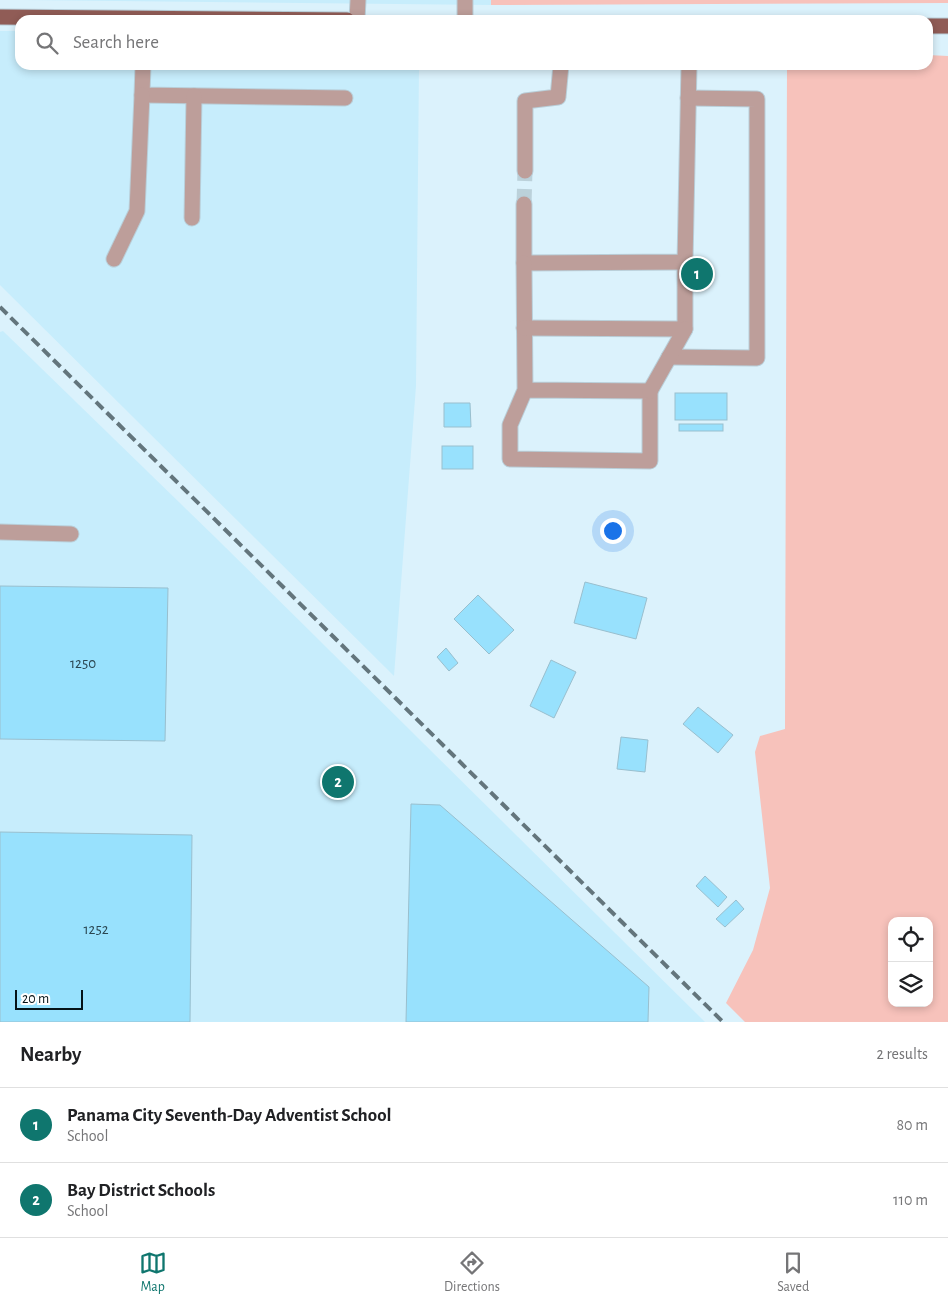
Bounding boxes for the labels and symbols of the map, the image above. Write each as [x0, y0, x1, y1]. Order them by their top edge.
pin: 1 [681, 255, 713, 293]
your location [600, 518, 626, 544]
house number: 1250 [70, 656, 96, 671]
pin: 2 [322, 763, 354, 801]
house number: 1252 [83, 922, 109, 937]
scale bar [15, 987, 82, 1010]

